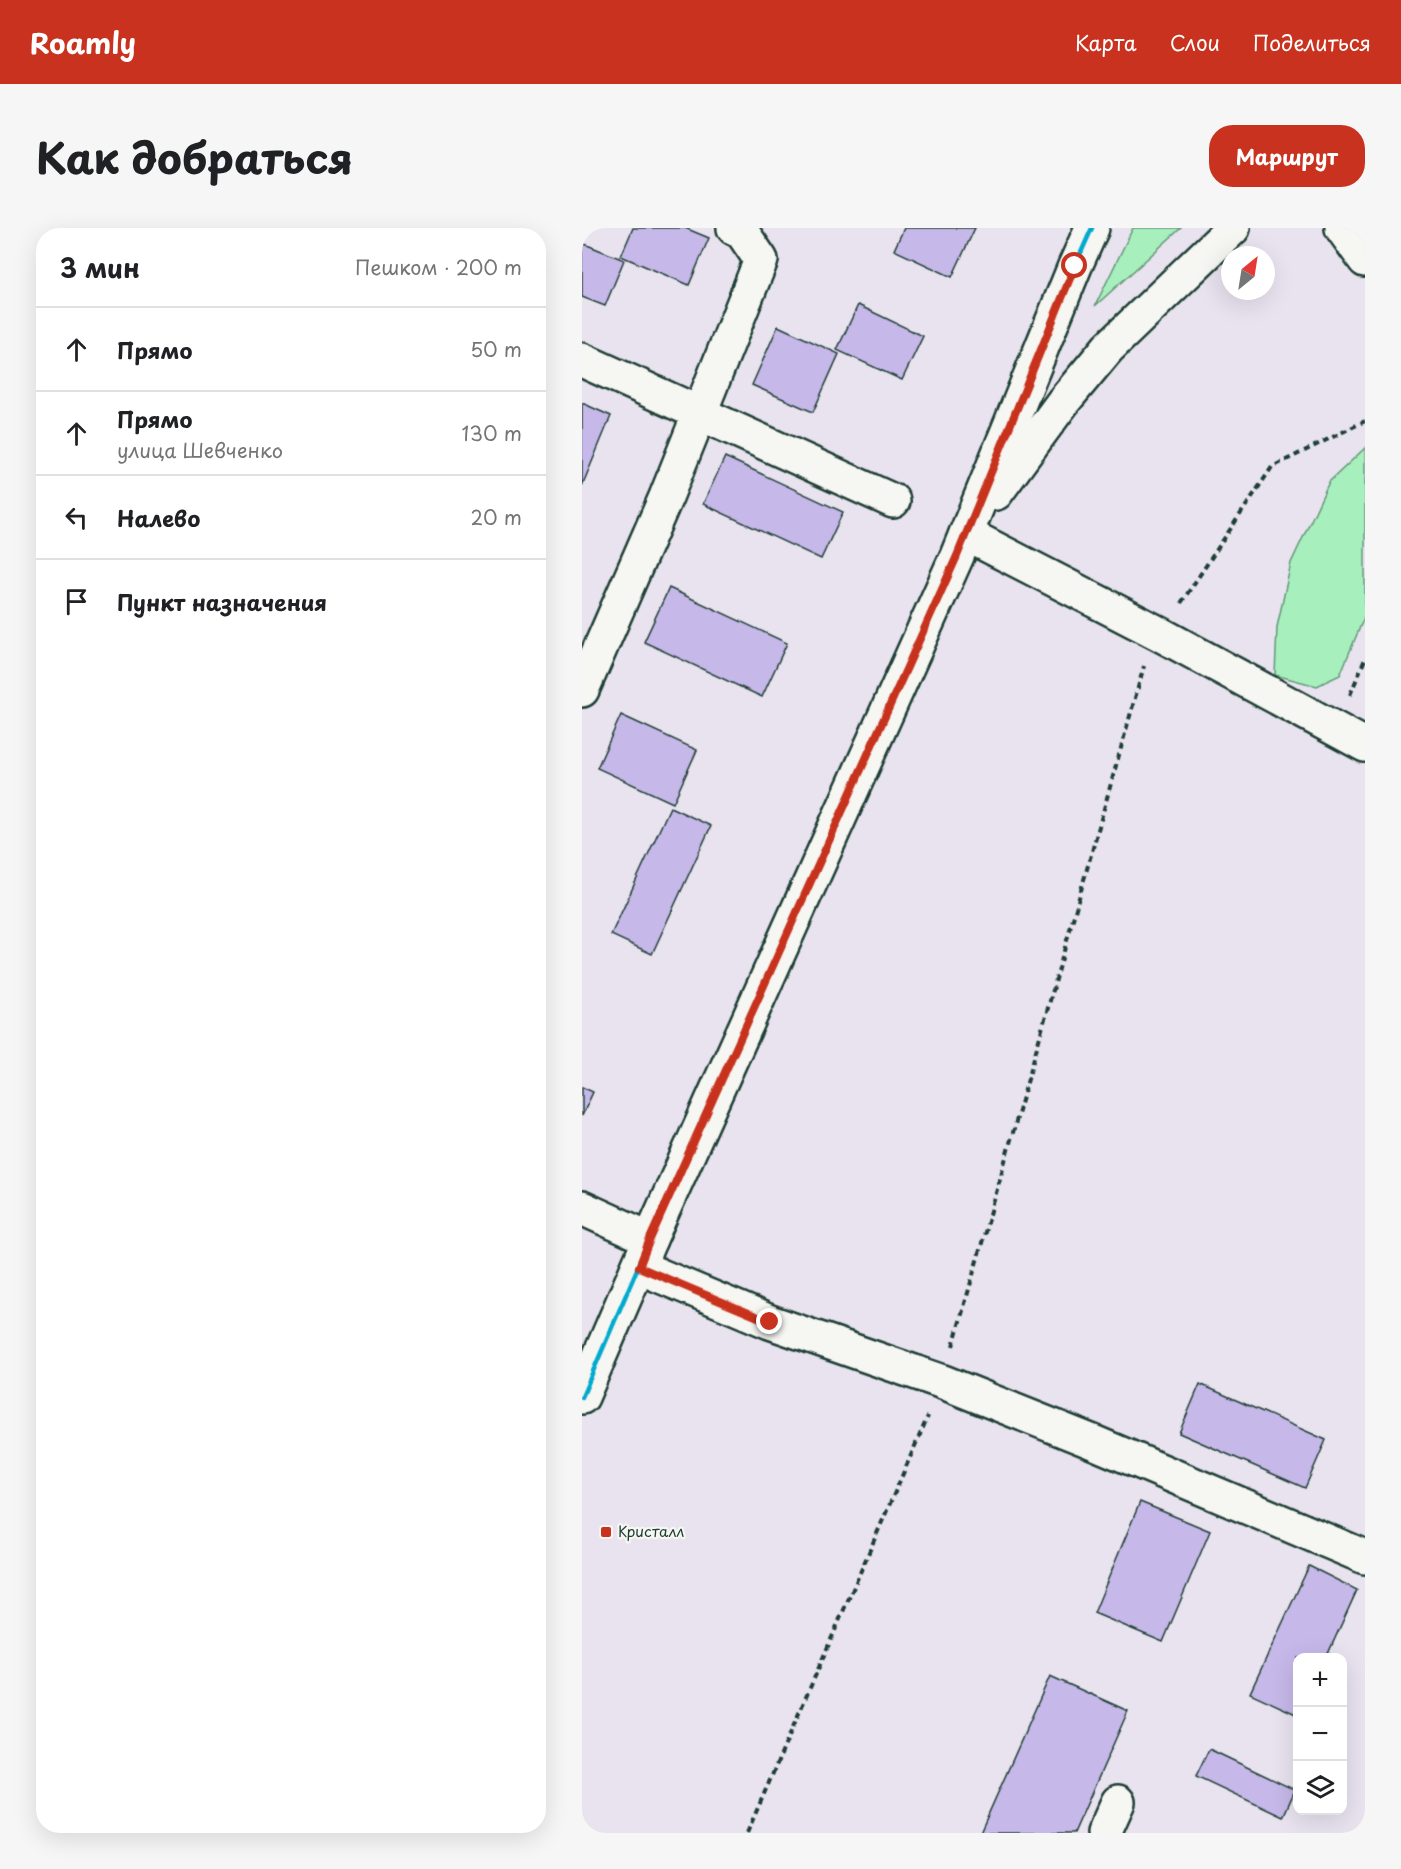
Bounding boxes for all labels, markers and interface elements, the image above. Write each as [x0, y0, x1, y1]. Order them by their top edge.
text: Roamly [30, 21, 136, 64]
text: Карта [1075, 26, 1137, 58]
text: Слои [1170, 26, 1220, 58]
text: Поделиться [1253, 26, 1371, 58]
text: Как добраться [36, 125, 353, 188]
button: Маршрут [1209, 125, 1365, 187]
north arrow [1221, 246, 1275, 300]
text: 3 мин [60, 248, 140, 287]
text: Пешком · 200 m [355, 252, 522, 282]
route start [1061, 252, 1087, 278]
icon: ahead [60, 333, 93, 366]
text: Прямо [117, 333, 192, 366]
text: 50 m [470, 334, 522, 364]
text: Прямо [117, 402, 192, 435]
icon: ahead [60, 417, 93, 450]
text: 130 m [462, 418, 522, 448]
text: улица Шевченко [117, 435, 283, 465]
icon: left [60, 501, 93, 534]
text: Налево [117, 501, 200, 534]
text: 20 m [470, 502, 522, 532]
icon: arrive [60, 585, 93, 618]
text: Пункт назначения [117, 585, 327, 618]
route end [756, 1308, 782, 1334]
place label: Кристалл [618, 1519, 685, 1542]
marker: Кристалл [599, 1525, 613, 1539]
map controls [1293, 1653, 1347, 1815]
button: + [1293, 1653, 1347, 1707]
button: − [1293, 1707, 1347, 1761]
button: layers [1293, 1761, 1347, 1815]

